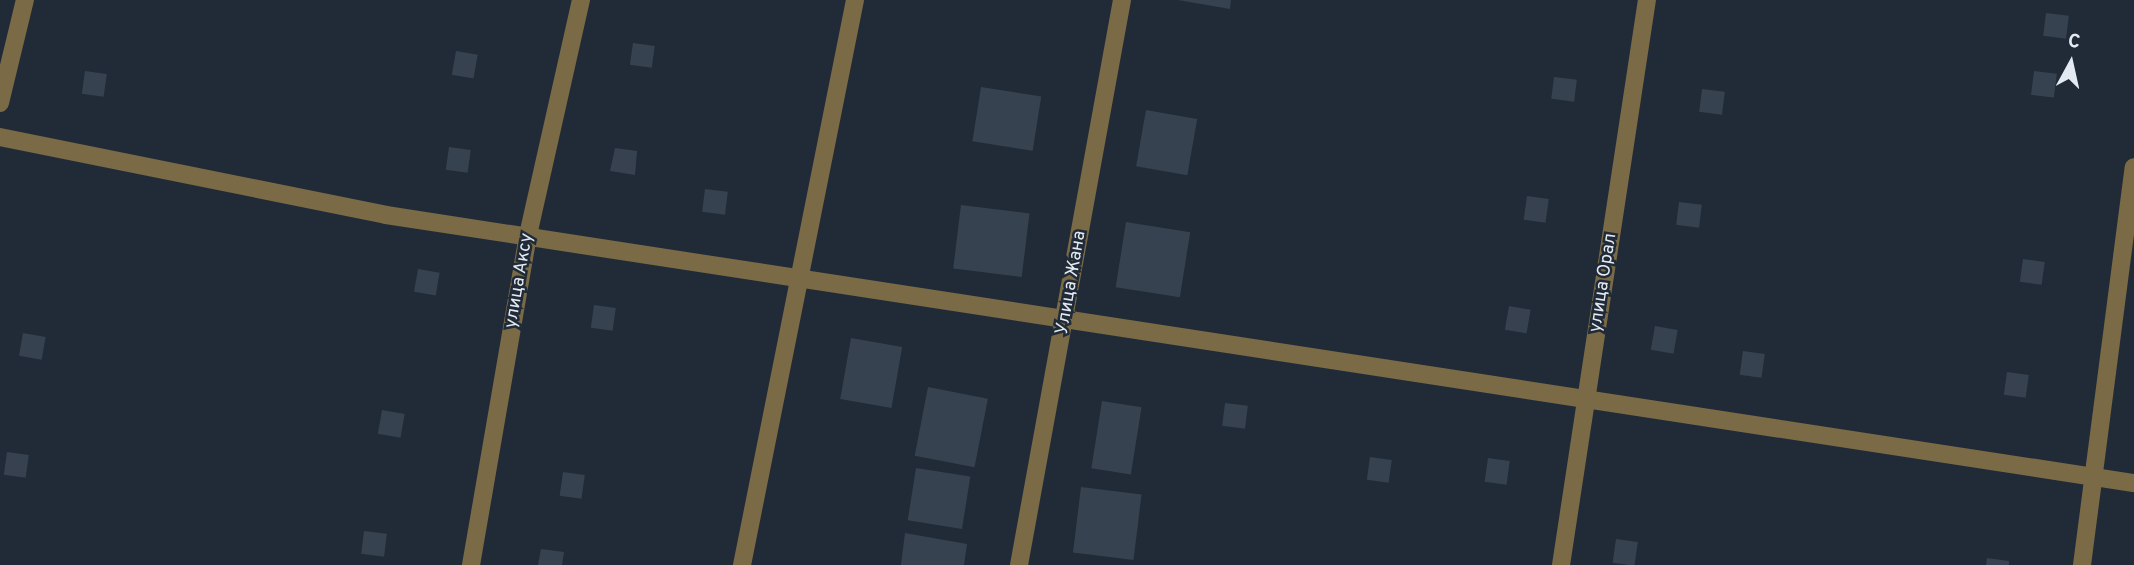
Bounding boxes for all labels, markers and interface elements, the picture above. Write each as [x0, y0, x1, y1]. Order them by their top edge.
north arrow [2036, 28, 2106, 98]
text: С [2066, 29, 2082, 55]
street label: Улица Жана [1052, 229, 1092, 337]
street label: улица Аксу [501, 231, 539, 331]
street label: улица Орал [1585, 232, 1623, 334]

